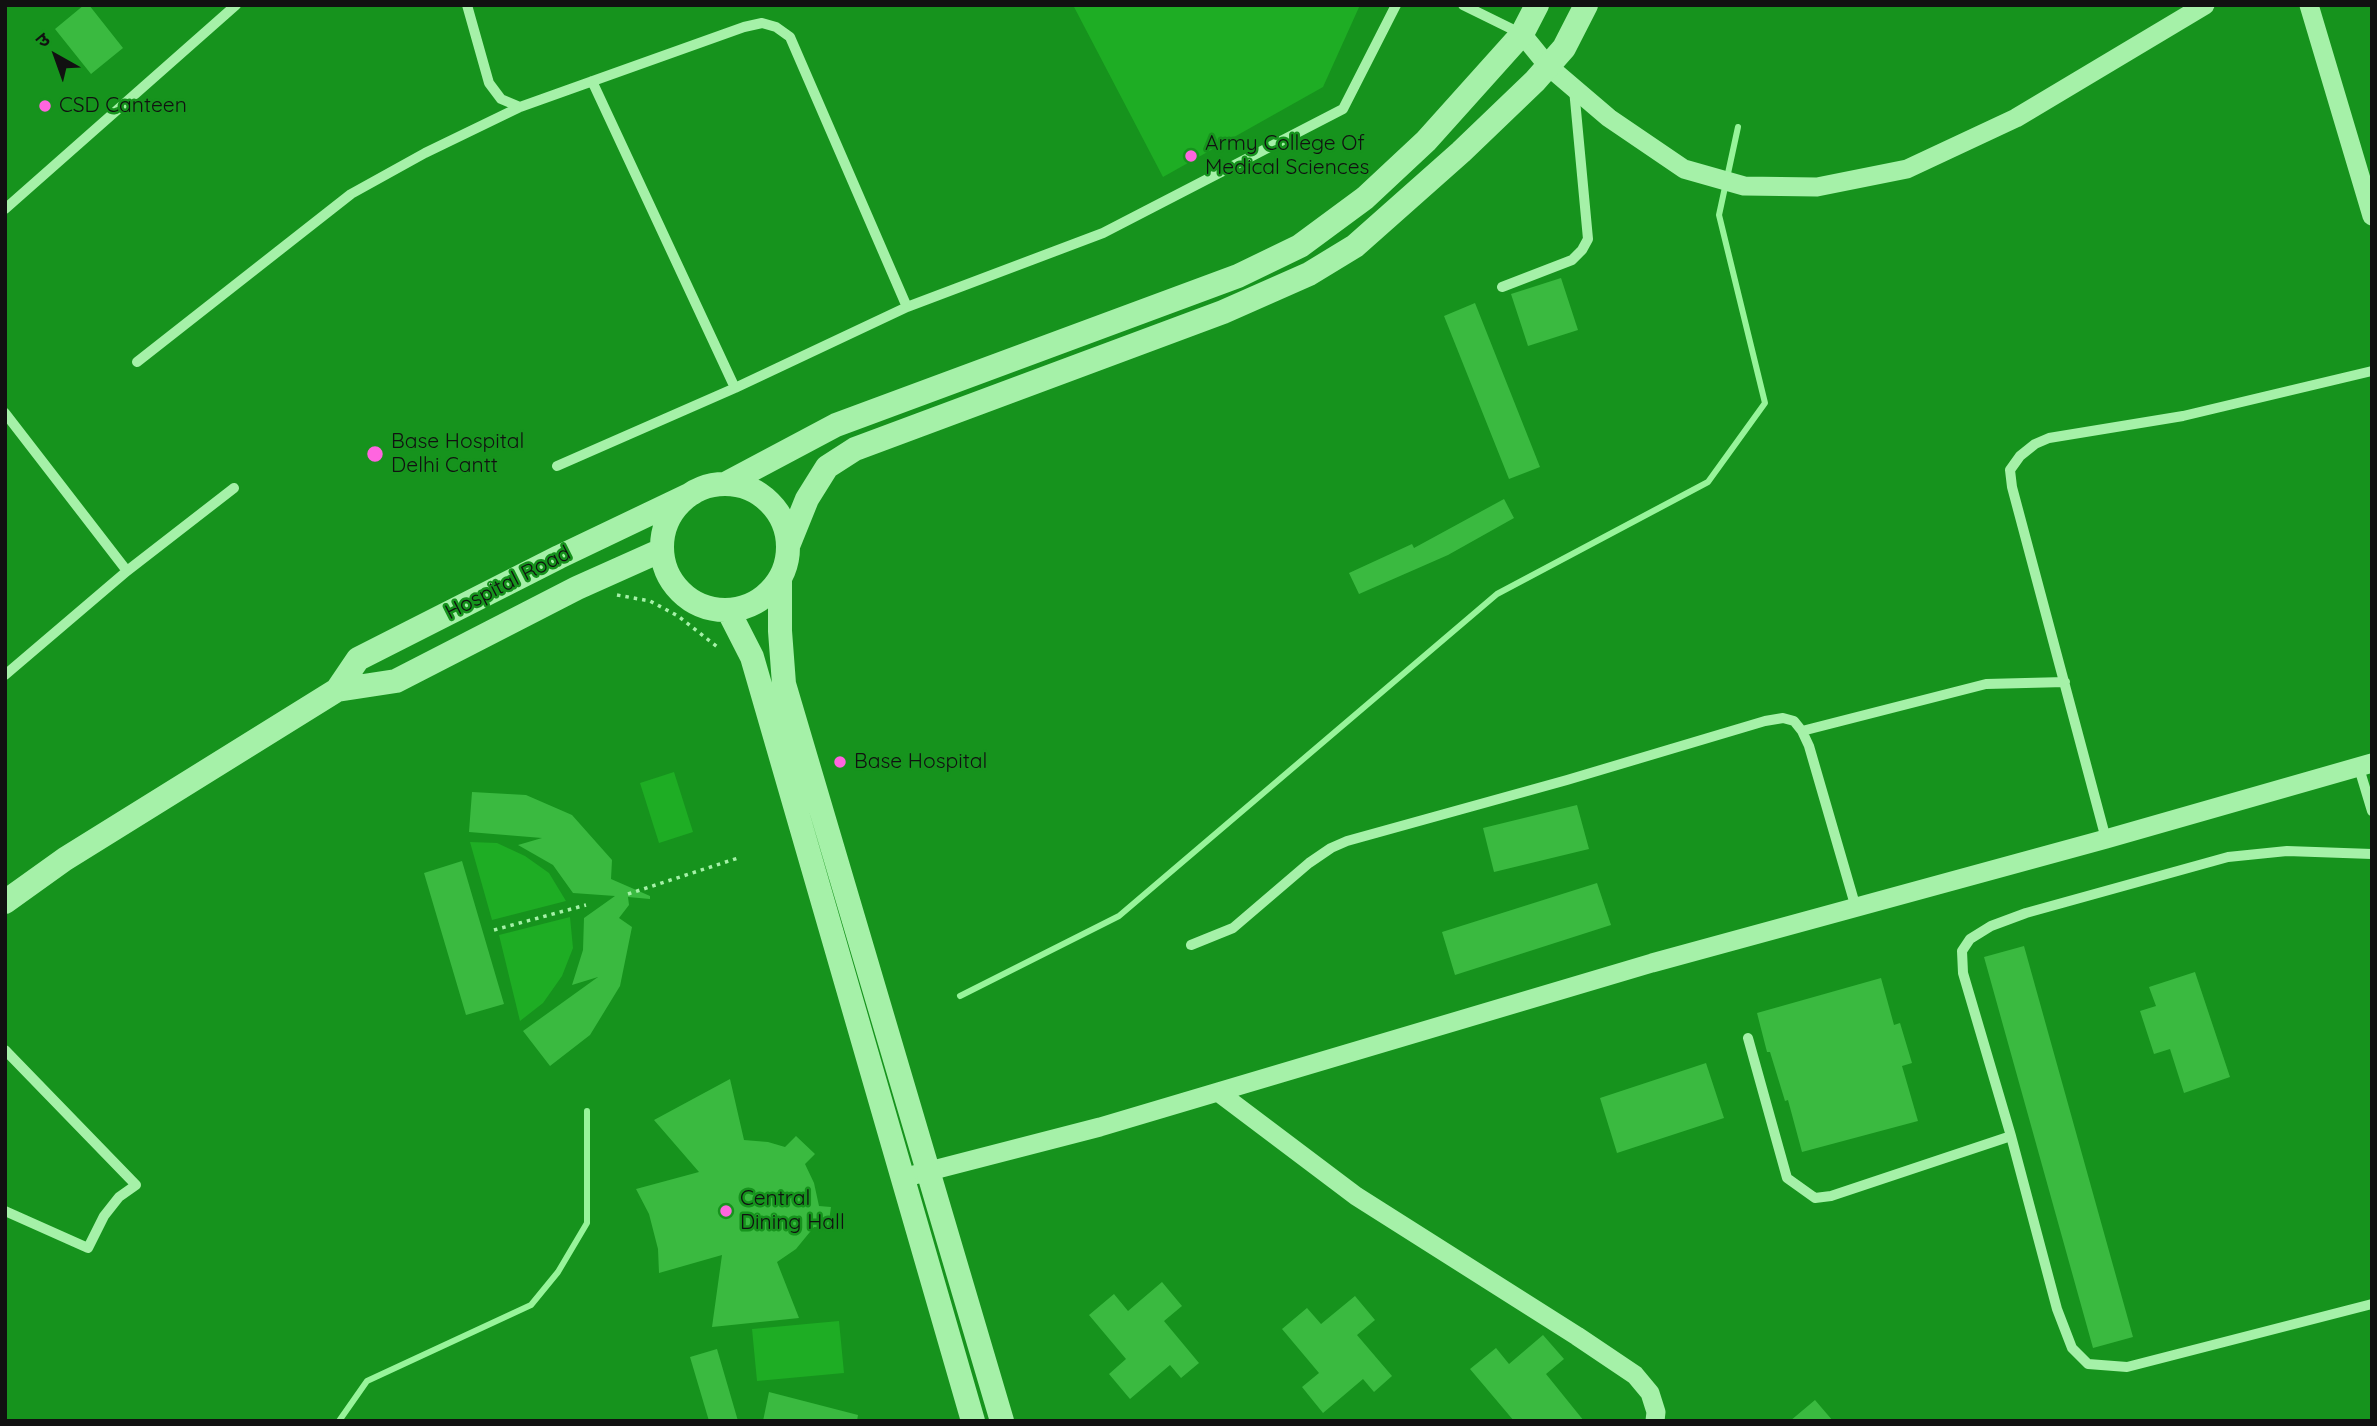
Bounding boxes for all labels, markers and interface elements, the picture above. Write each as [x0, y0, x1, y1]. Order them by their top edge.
north arrow [21, 21, 91, 91]
text: उ [31, 27, 54, 53]
place label: CSD Canteen [59, 93, 187, 119]
marker: CSD Canteen [37, 98, 53, 114]
place label: Army College Of Medical Sciences [1205, 131, 1369, 181]
marker: Army College Of Medical Sciences [1183, 148, 1199, 164]
place label: Base Hospital Delhi Cantt [391, 429, 524, 479]
marker: Base Hospital Delhi Cantt [365, 444, 385, 464]
street label: Hospital Road [441, 541, 575, 625]
place label: Base Hospital [854, 749, 987, 775]
marker: Base Hospital [832, 754, 848, 770]
place label: Central Dining Hall [740, 1186, 845, 1236]
marker: Central Dining Hall [718, 1203, 734, 1219]

